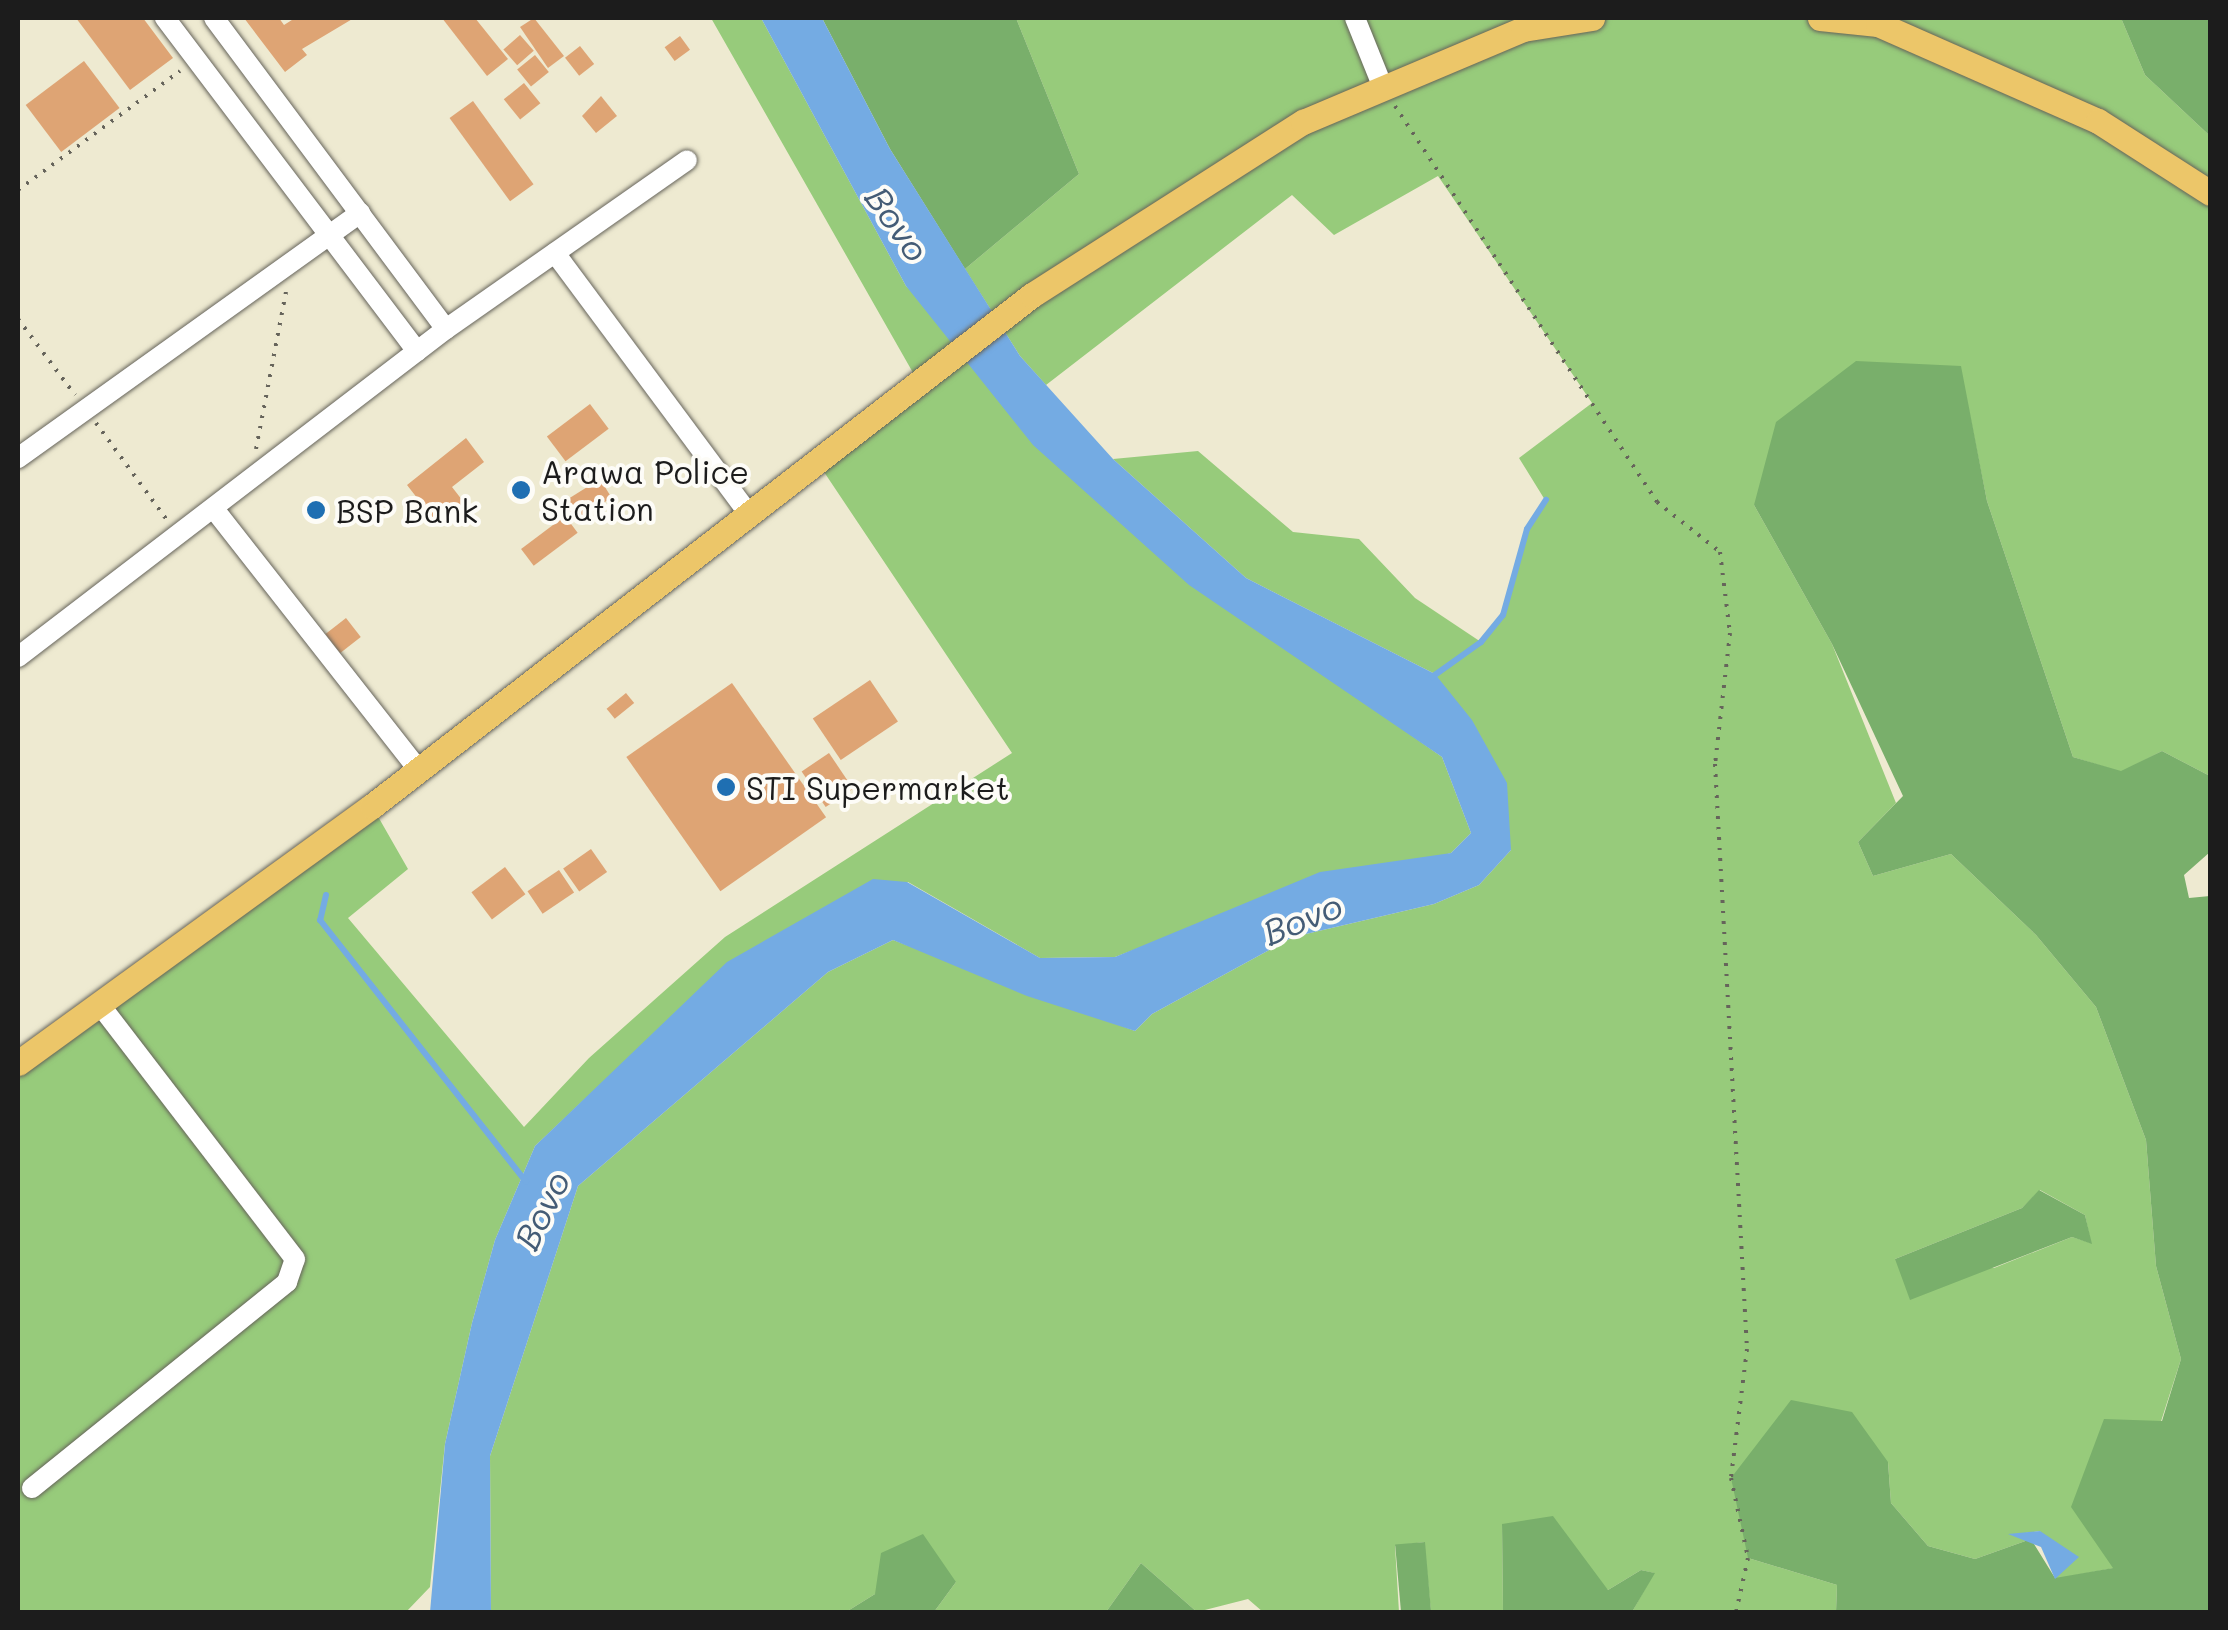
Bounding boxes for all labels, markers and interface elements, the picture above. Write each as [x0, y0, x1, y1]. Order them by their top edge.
water label: Bovo [857, 177, 939, 269]
place label: Arawa Police Station [541, 453, 749, 528]
marker: Arawa Police Station [510, 479, 532, 501]
place label: BSP Bank [336, 491, 478, 529]
marker: BSP Bank [305, 499, 327, 521]
place label: STI Supermarket [746, 768, 1010, 806]
marker: STI Supermarket [715, 776, 737, 798]
water label: Bovo [1256, 883, 1348, 953]
water label: Bovo [504, 1164, 578, 1256]

